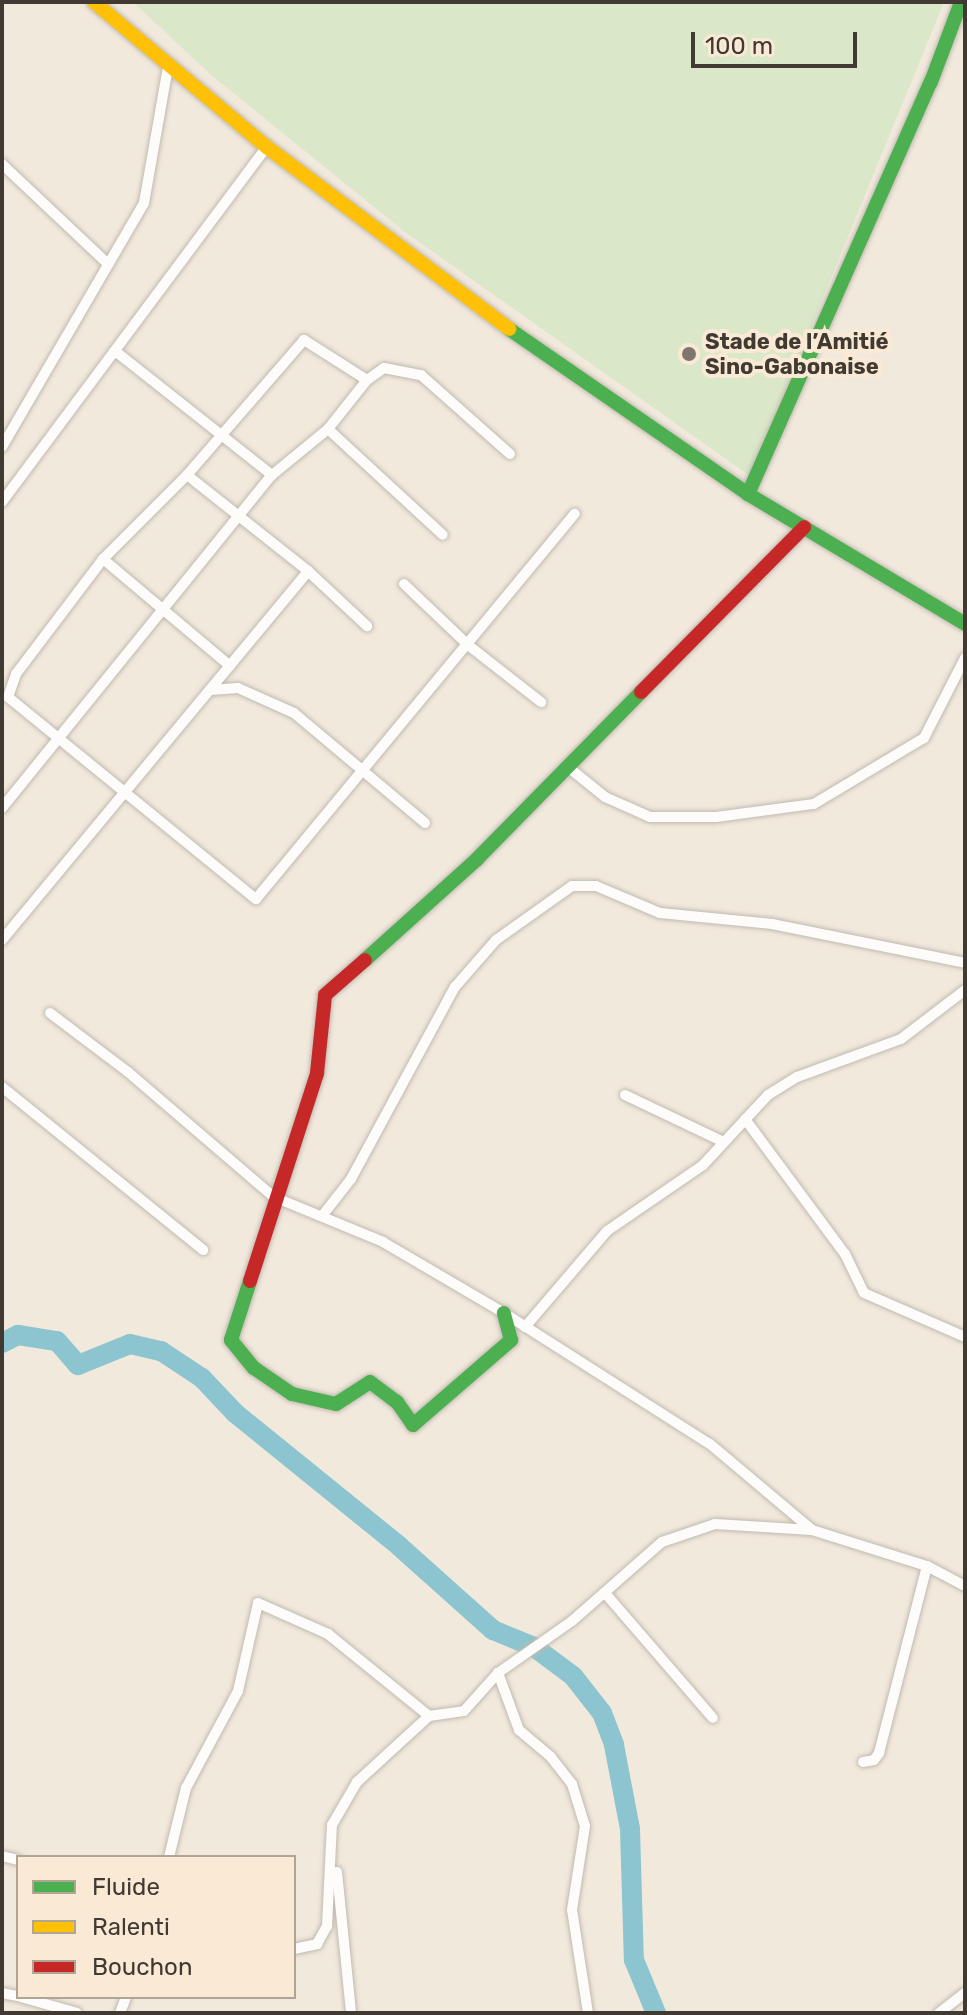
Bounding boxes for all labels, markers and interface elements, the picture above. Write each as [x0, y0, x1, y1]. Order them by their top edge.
scale bar [695, 16, 861, 66]
text: 100 m [705, 32, 773, 60]
place label: Stade de l’Amitié Sino-Gabonaise [705, 328, 888, 380]
marker: Stade de l’Amitié Sino-Gabonaise [680, 345, 698, 363]
legend [16, 1855, 296, 1999]
text: Fluide [92, 1873, 160, 1901]
text: Ralenti [92, 1913, 170, 1941]
text: Bouchon [92, 1953, 192, 1981]

